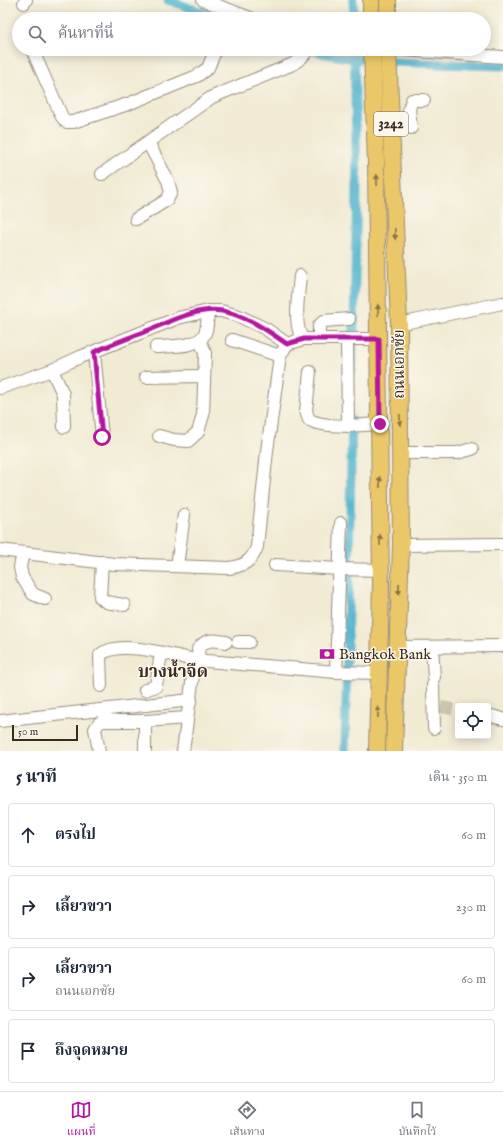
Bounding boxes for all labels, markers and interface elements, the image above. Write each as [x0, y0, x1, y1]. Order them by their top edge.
search box [12, 12, 491, 56]
icon: search [26, 23, 48, 45]
text: ค้นหาที่นี่ [58, 24, 114, 43]
road number: 3242 [374, 112, 408, 136]
one-way arrow [373, 174, 380, 186]
one-way arrow [392, 228, 398, 241]
one-way arrow [375, 304, 382, 316]
street label: ถนนเอกชัย [390, 329, 409, 399]
one-way arrow [397, 414, 403, 427]
route end [371, 415, 389, 433]
route start [93, 428, 111, 446]
one-way arrow [377, 475, 383, 488]
one-way arrow [377, 534, 384, 546]
one-way arrow [396, 583, 403, 595]
bank icon: Bangkok Bank [318, 645, 336, 663]
place label: Bangkok Bank [339, 645, 432, 664]
district label: บางน้ำจืด [138, 659, 208, 683]
map controls [455, 703, 491, 739]
button: locate [455, 703, 491, 739]
one-way arrow [375, 705, 381, 718]
scale bar [12, 723, 78, 742]
text: 50 m [18, 725, 38, 739]
text: 5 นาที [16, 767, 57, 788]
text: เดิน · 350 m [428, 769, 487, 786]
icon: ahead [17, 824, 39, 846]
text: ตรงไป [55, 825, 96, 844]
text: 60 m [461, 827, 486, 844]
icon: right [17, 896, 39, 918]
text: เลี้ยวขวา [55, 897, 112, 916]
text: 230 m [456, 899, 486, 916]
text: เลี้ยวขวา [55, 959, 112, 978]
icon: right [17, 968, 39, 990]
text: 60 m [461, 971, 486, 988]
text: ถนนเอกชัย [55, 983, 115, 1000]
icon: arrive [17, 1040, 39, 1062]
text: ถึงจุดหมาย [55, 1041, 128, 1060]
tab: แผนที่ [67, 1099, 96, 1141]
tab: เส้นทาง [229, 1099, 265, 1141]
tab: บันทึกไว้ [399, 1099, 436, 1141]

